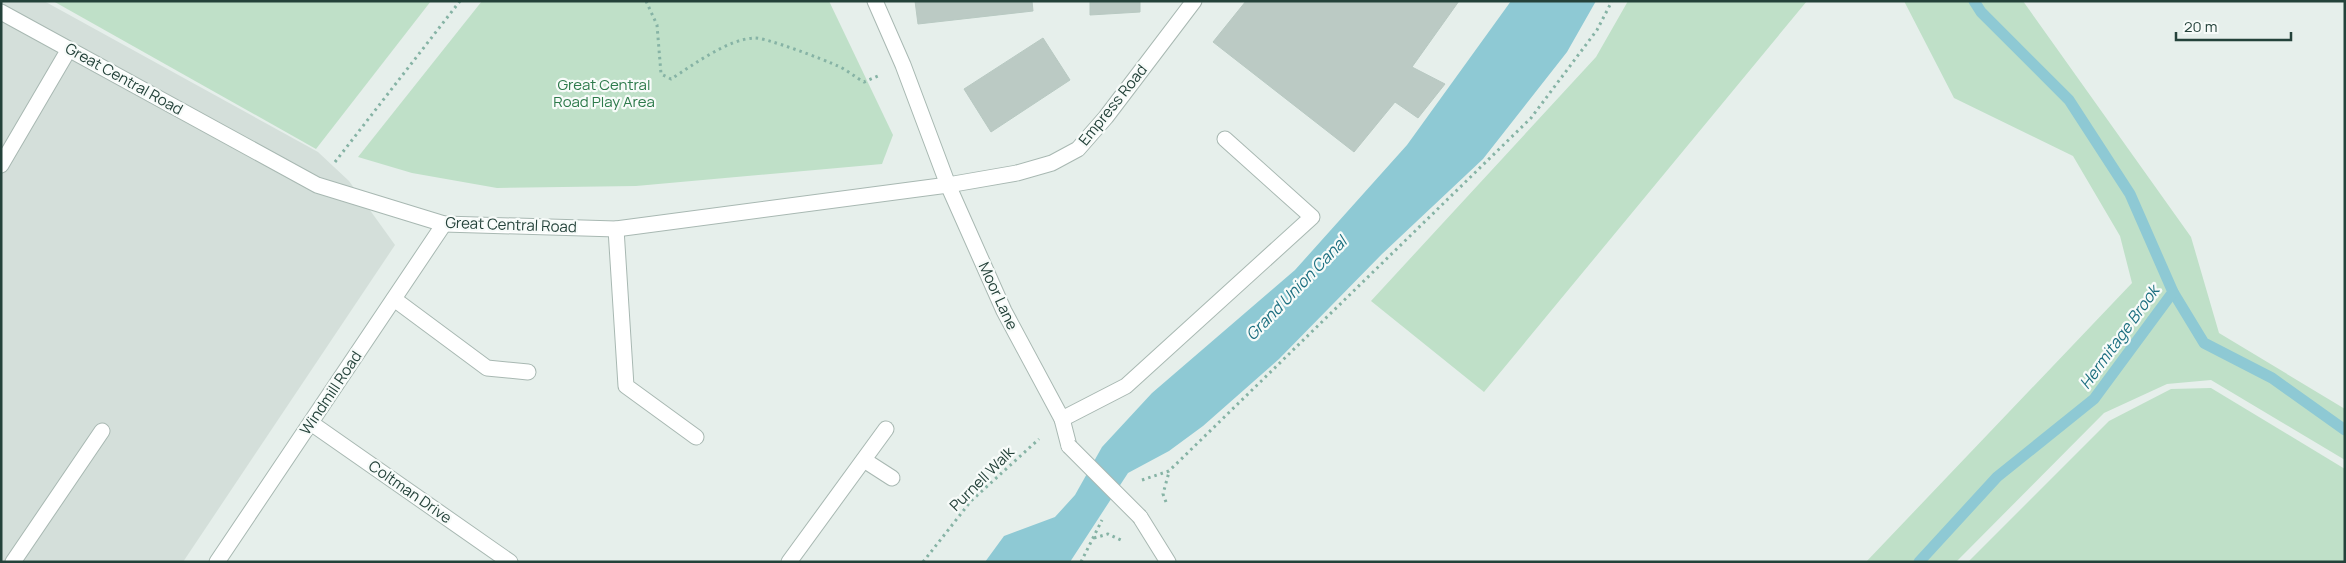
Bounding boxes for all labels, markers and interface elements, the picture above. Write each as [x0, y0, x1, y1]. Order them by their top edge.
scale bar [2176, 10, 2291, 42]
text: 20 m [2184, 16, 2217, 37]
street label: Great Central Road [62, 38, 187, 120]
street label: Empress Road [1073, 60, 1152, 150]
park label: Great Central Road Play Area [553, 74, 655, 112]
street label: Great Central Road [445, 212, 577, 237]
water label: Grand Union Canal [1241, 230, 1353, 345]
street label: Moor Lane [974, 259, 1023, 333]
water label: Hermitage Brook [2074, 279, 2165, 393]
street label: Windmill Road [295, 347, 366, 439]
street label: Purnell Walk [945, 441, 1019, 516]
street label: Coltman Drive [364, 455, 456, 528]

